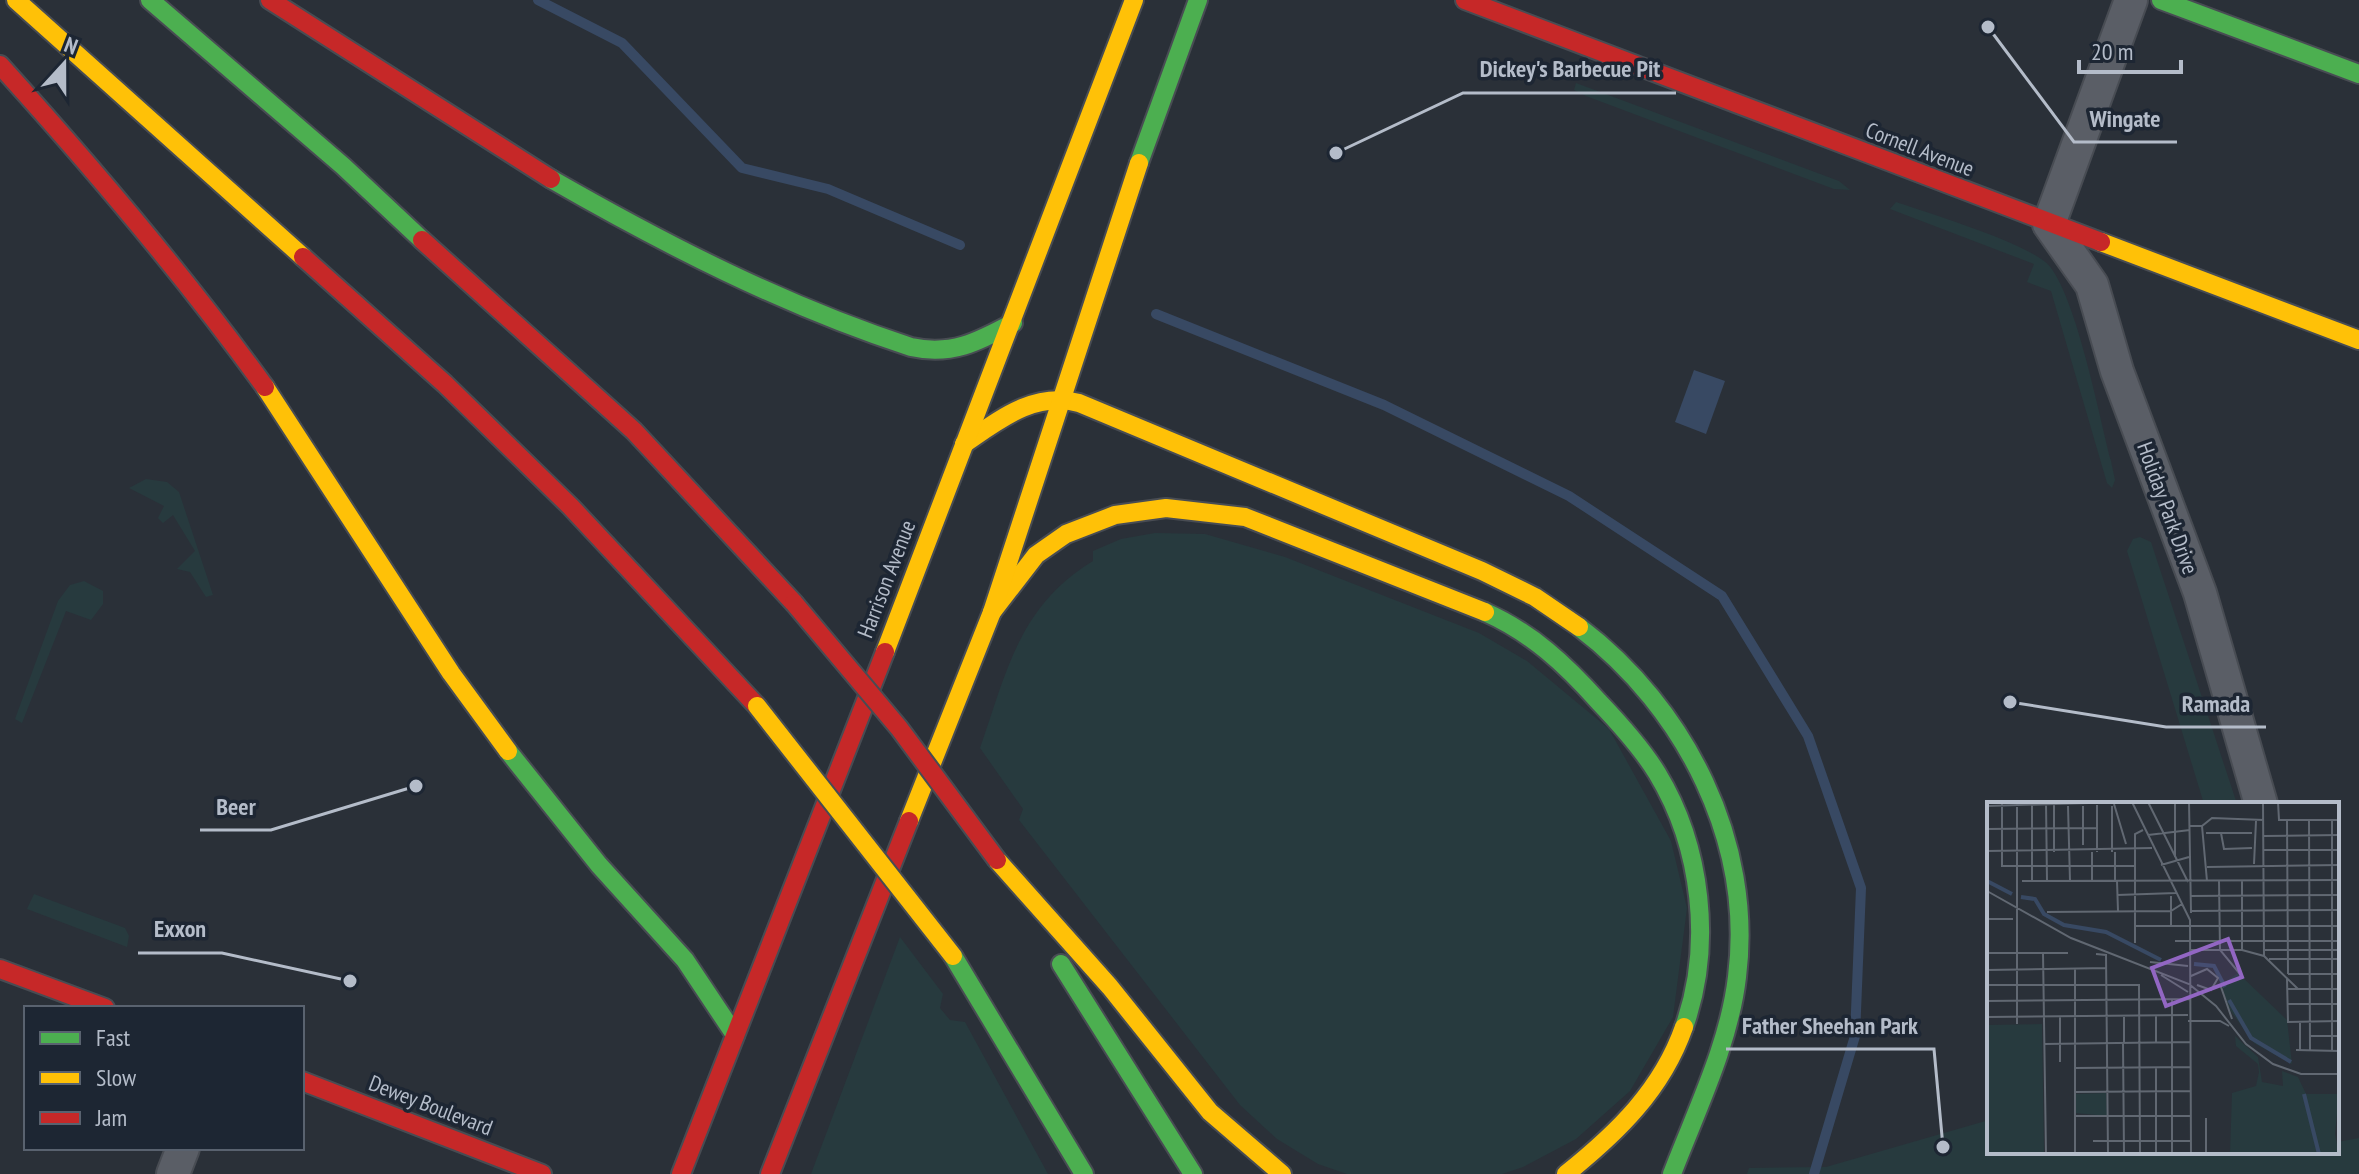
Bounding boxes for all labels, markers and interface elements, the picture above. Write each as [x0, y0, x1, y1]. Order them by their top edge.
north arrow [24, 24, 104, 104]
scale bar [2079, 24, 2181, 74]
text: N [61, 30, 82, 61]
text: 20 m [2091, 36, 2133, 67]
callout: Dickey's Barbecue Pit [1463, 45, 1676, 93]
text: Dickey's Barbecue Pit [1480, 53, 1660, 84]
callout: Wingate [2074, 94, 2177, 142]
text: Wingate [2088, 103, 2161, 134]
street label: Cornell Avenue [1862, 116, 1978, 182]
street label: Holiday Park Drive [2131, 438, 2205, 578]
street label: Harrison Avenue [851, 516, 921, 642]
callout: Ramada [2166, 679, 2266, 727]
text: Ramada [2182, 688, 2250, 719]
callout: Beer [200, 782, 271, 830]
text: Beer [216, 791, 257, 822]
inset map [1987, 802, 2339, 1154]
callout: Exxon [138, 905, 222, 953]
text: Exxon [154, 913, 206, 944]
callout: Father Sheehan Park [1726, 1001, 1934, 1049]
legend [24, 1006, 304, 1150]
text: Father Sheehan Park [1742, 1010, 1918, 1041]
text: Fast [96, 1022, 131, 1053]
text: Slow [96, 1062, 137, 1093]
street label: Dewey Boulevard [365, 1069, 497, 1141]
text: Jam [95, 1102, 127, 1133]

